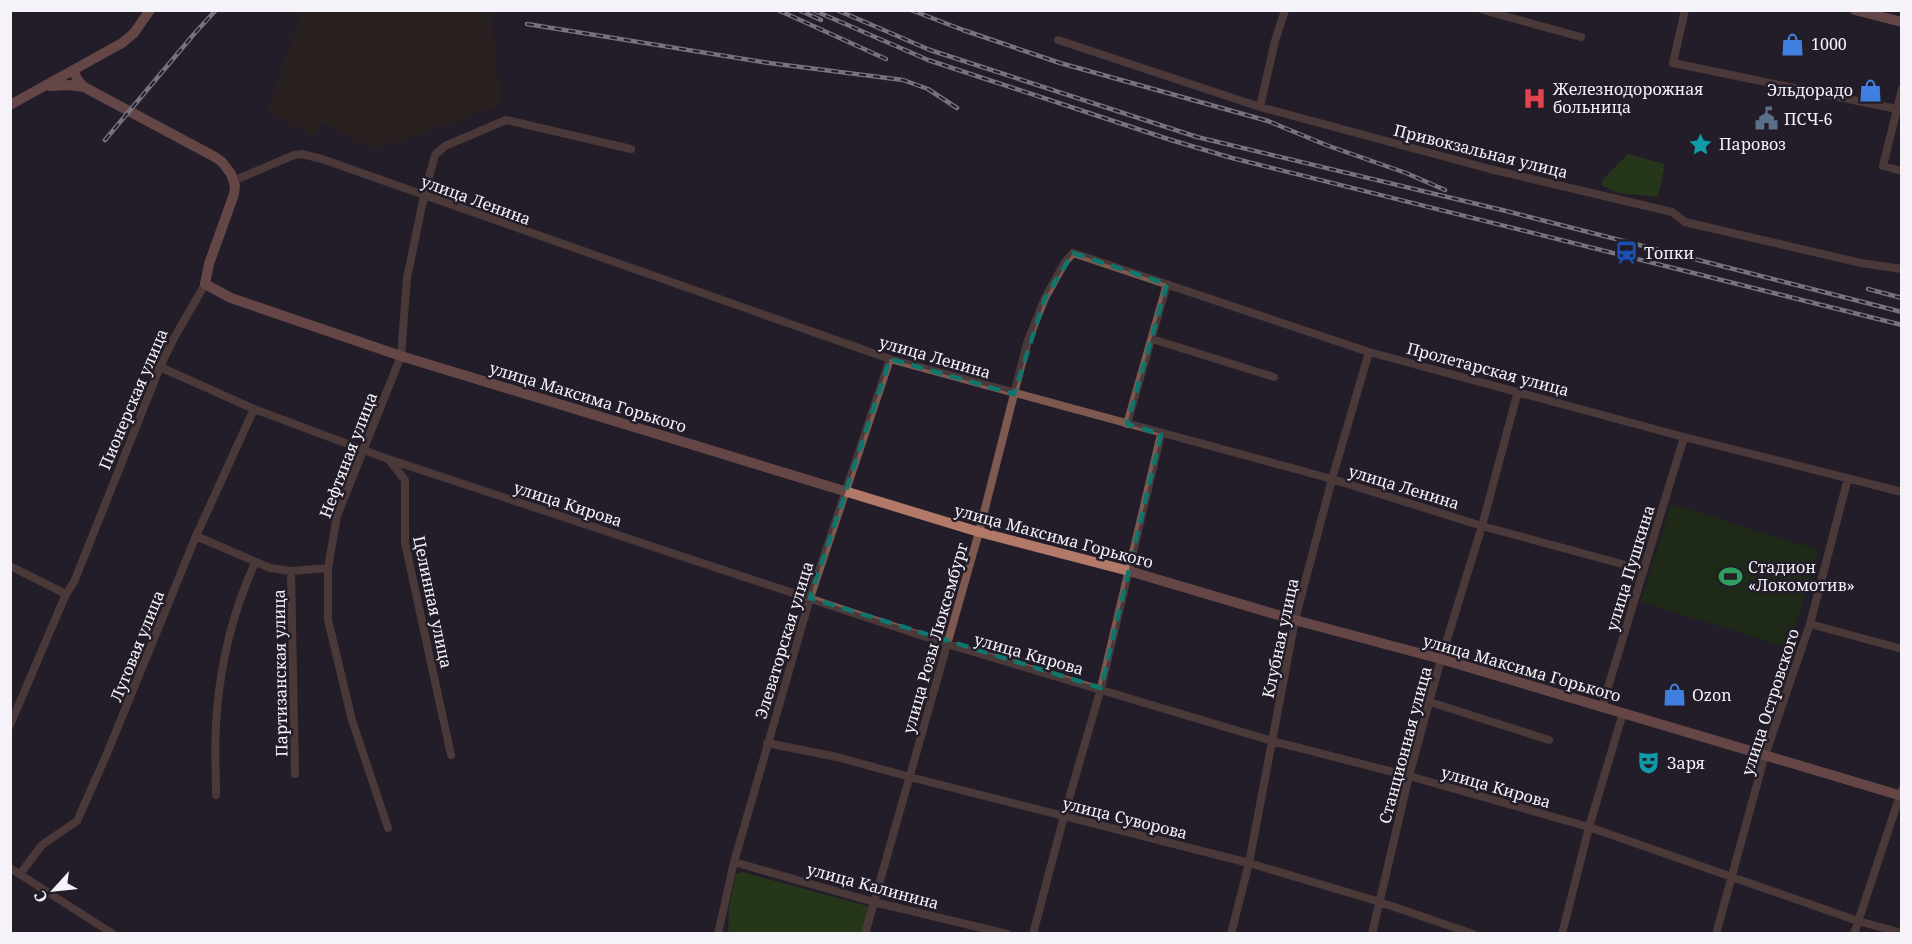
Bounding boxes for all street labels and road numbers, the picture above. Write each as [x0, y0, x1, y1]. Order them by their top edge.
street label: Привокзальная улица [1392, 119, 1570, 183]
street label: улица Ленина [418, 170, 534, 230]
street label: Пионерская улица [93, 325, 173, 473]
street label: улица Ленина [877, 331, 993, 383]
street label: Пролетарская улица [1404, 337, 1572, 401]
street label: улица Максима Горького [487, 356, 689, 438]
street label: Нефтяная улица [314, 389, 382, 521]
street label: улица Ленина [1346, 460, 1462, 514]
street label: улица Кирова [511, 476, 625, 532]
street label: улица Максима Горького [952, 499, 1156, 573]
street label: улица Пушкина [1600, 502, 1660, 634]
street label: Целинная улица [408, 534, 458, 670]
street label: улица Розы Люксембург [897, 540, 973, 736]
street label: Элеваторская улица [750, 559, 818, 721]
street label: Клубная улица [1257, 576, 1303, 700]
street label: Луговая улица [105, 587, 169, 705]
street label: Партизанская улица [268, 589, 292, 757]
street label: улица Островского [1736, 626, 1804, 778]
street label: улица Кирова [972, 628, 1086, 680]
street label: улица Максима Горького [1420, 629, 1624, 707]
street label: Станционная улица [1373, 664, 1437, 826]
street label: улица Кирова [1439, 761, 1553, 813]
street label: улица Суворова [1060, 792, 1190, 844]
street label: улица Калинина [805, 858, 941, 914]

